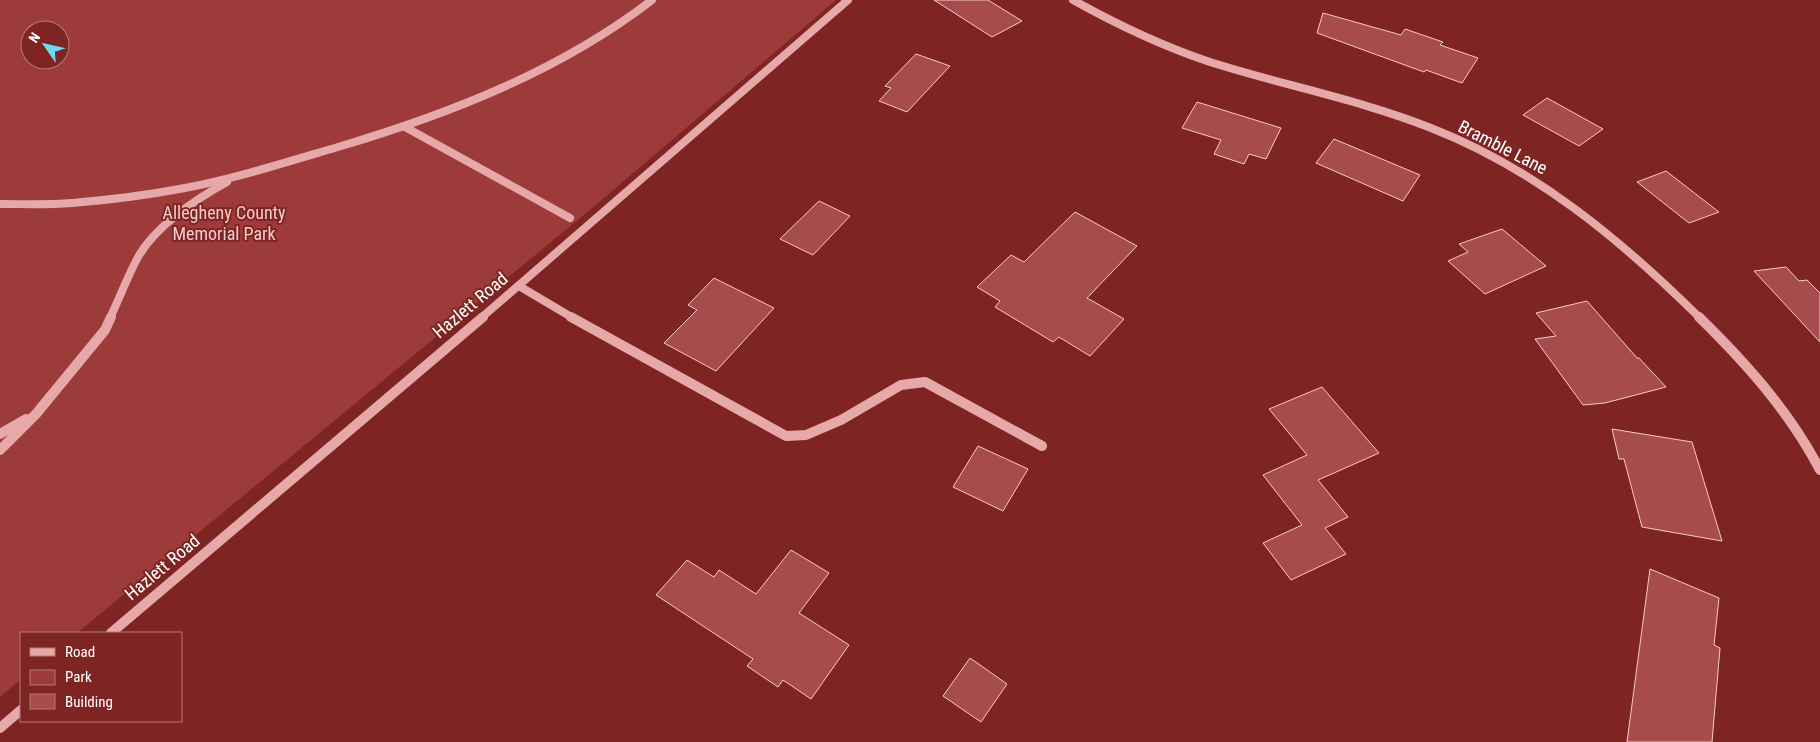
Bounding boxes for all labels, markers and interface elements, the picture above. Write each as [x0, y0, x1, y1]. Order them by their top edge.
north arrow [20, 20, 70, 70]
text: N [25, 30, 43, 46]
street label: Bramble Lane [1455, 116, 1551, 178]
park label: Allegheny County Memorial Park [163, 202, 286, 244]
street label: Hazlett Road [428, 268, 512, 342]
street label: Hazlett Road [120, 530, 204, 604]
legend [20, 632, 182, 722]
text: Road [65, 643, 95, 661]
text: Park [65, 668, 92, 686]
text: Building [65, 693, 113, 711]

